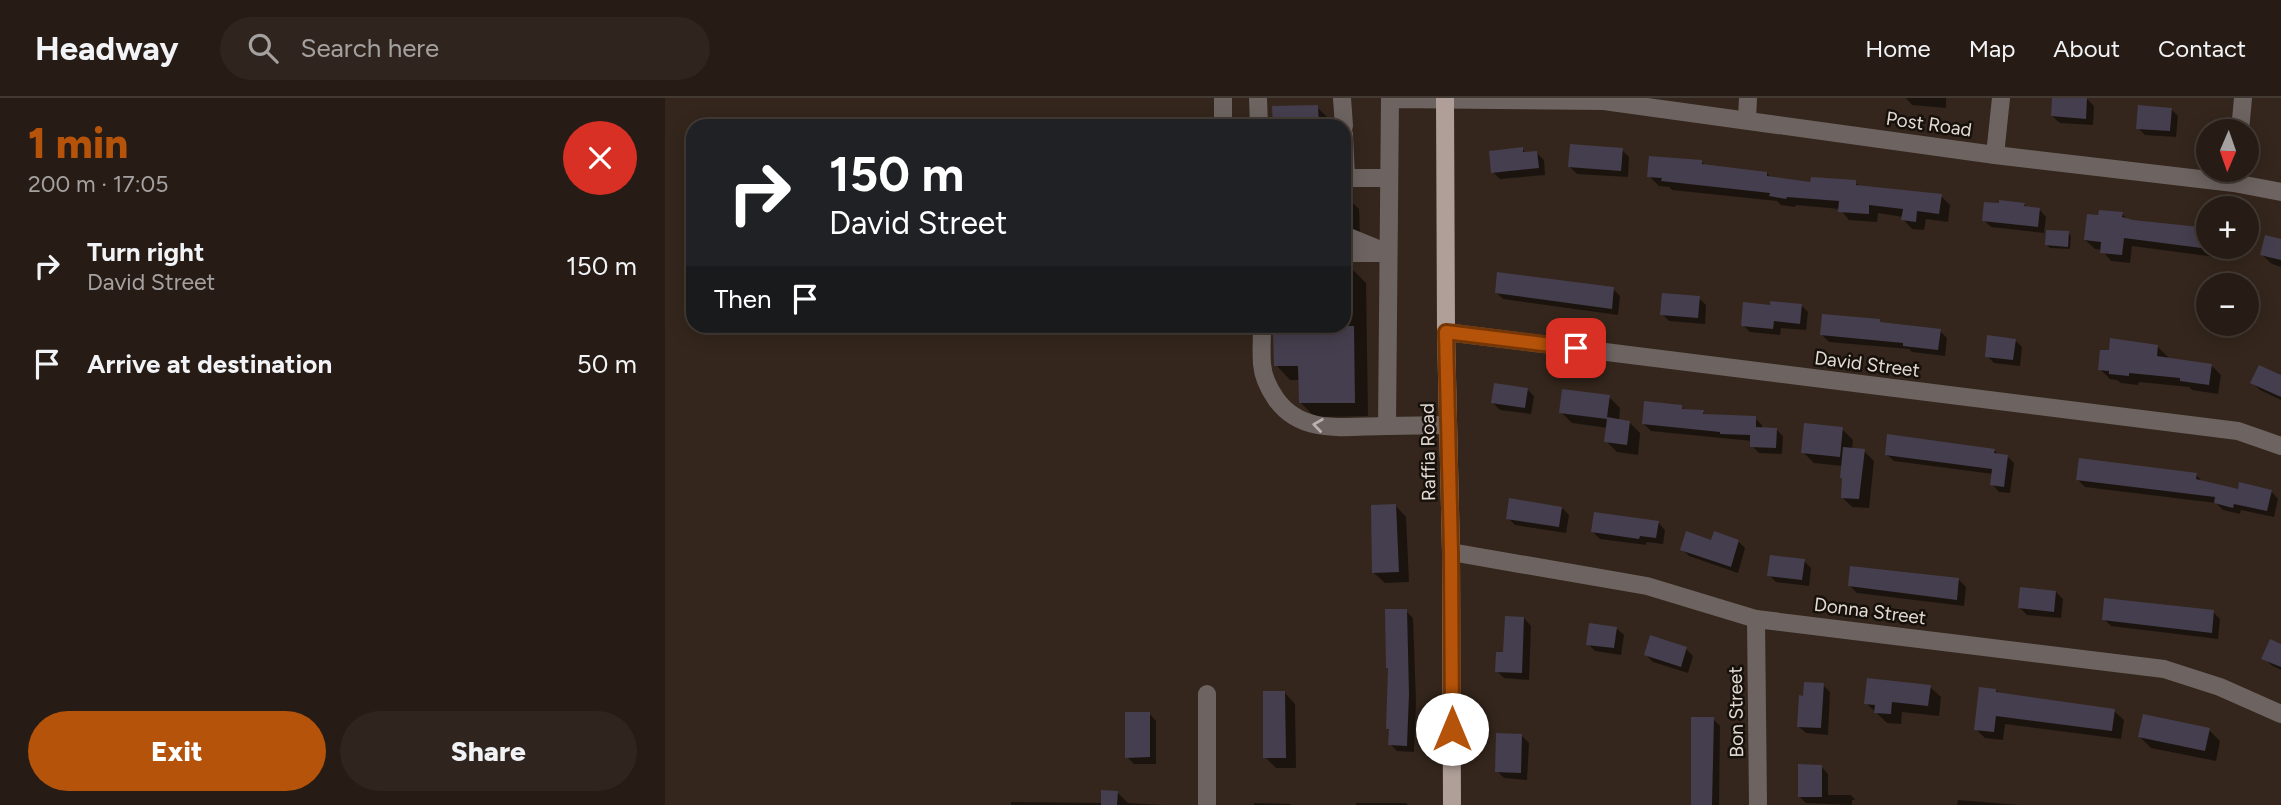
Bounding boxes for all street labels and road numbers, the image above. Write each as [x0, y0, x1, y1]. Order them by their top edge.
street label: Post Road [1885, 107, 1973, 141]
street label: David Street [1813, 346, 1921, 382]
street label: Raffia Road [1416, 403, 1440, 501]
street label: Donna Street [1813, 593, 1927, 629]
street label: Bon Street [1724, 666, 1748, 758]

